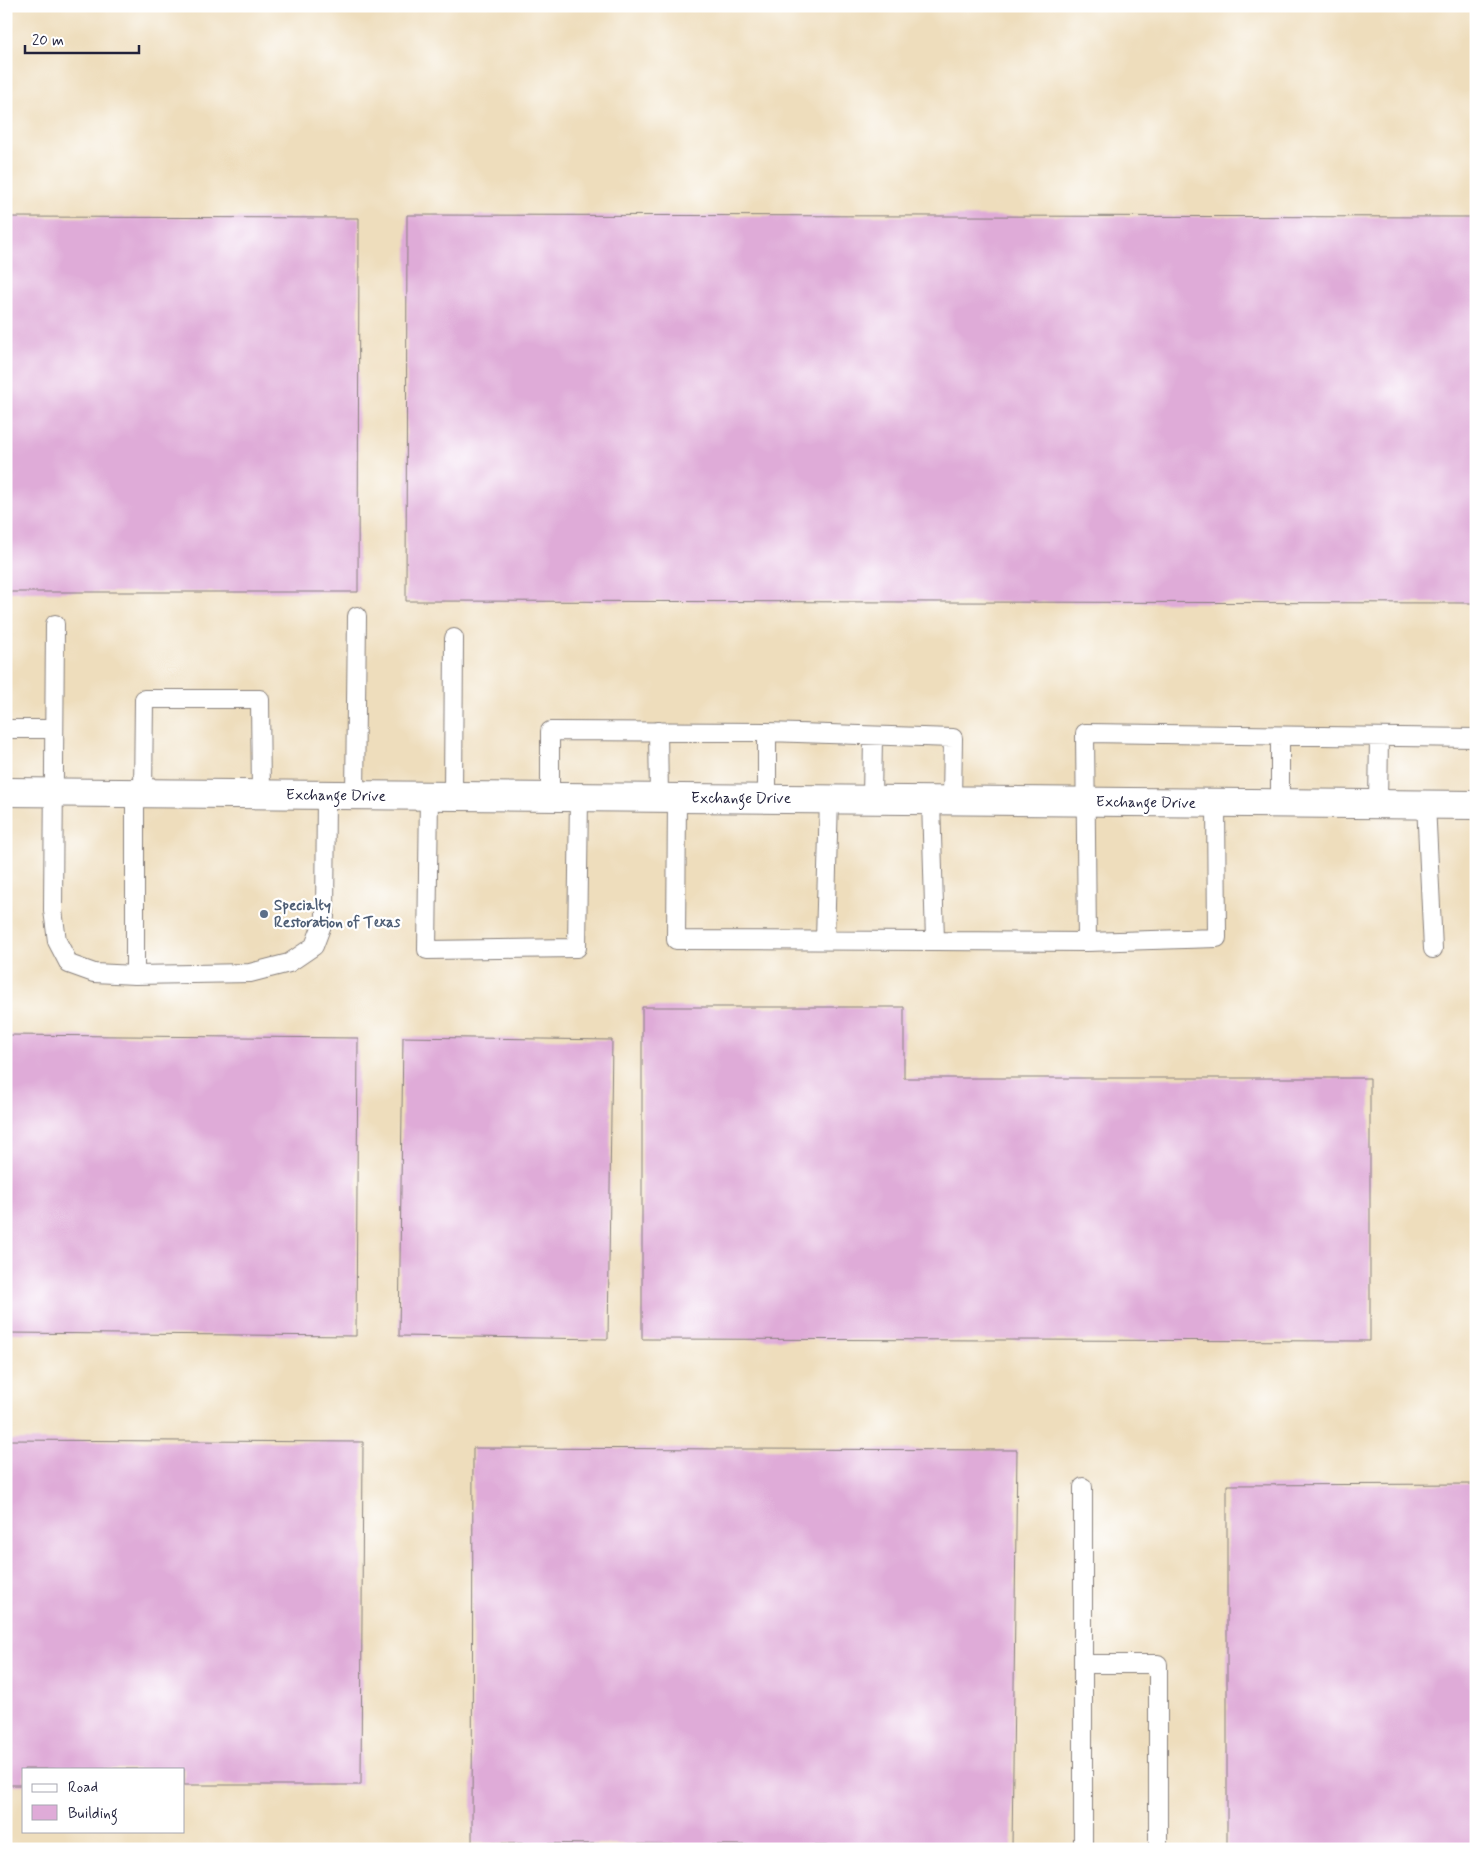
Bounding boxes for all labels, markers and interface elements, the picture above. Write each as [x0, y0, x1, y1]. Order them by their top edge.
scale bar [25, 22, 139, 54]
text: 20 m [32, 31, 64, 51]
street label: Exchange Drive [286, 785, 386, 808]
street label: Exchange Drive [691, 789, 791, 810]
street label: Exchange Drive [1096, 792, 1196, 815]
place label: Specialty Restoration of Texas [274, 896, 401, 933]
marker: Specialty Restoration of Texas [258, 908, 270, 920]
legend [22, 1768, 185, 1832]
text: Road [68, 1778, 98, 1798]
text: Building [68, 1804, 118, 1825]

